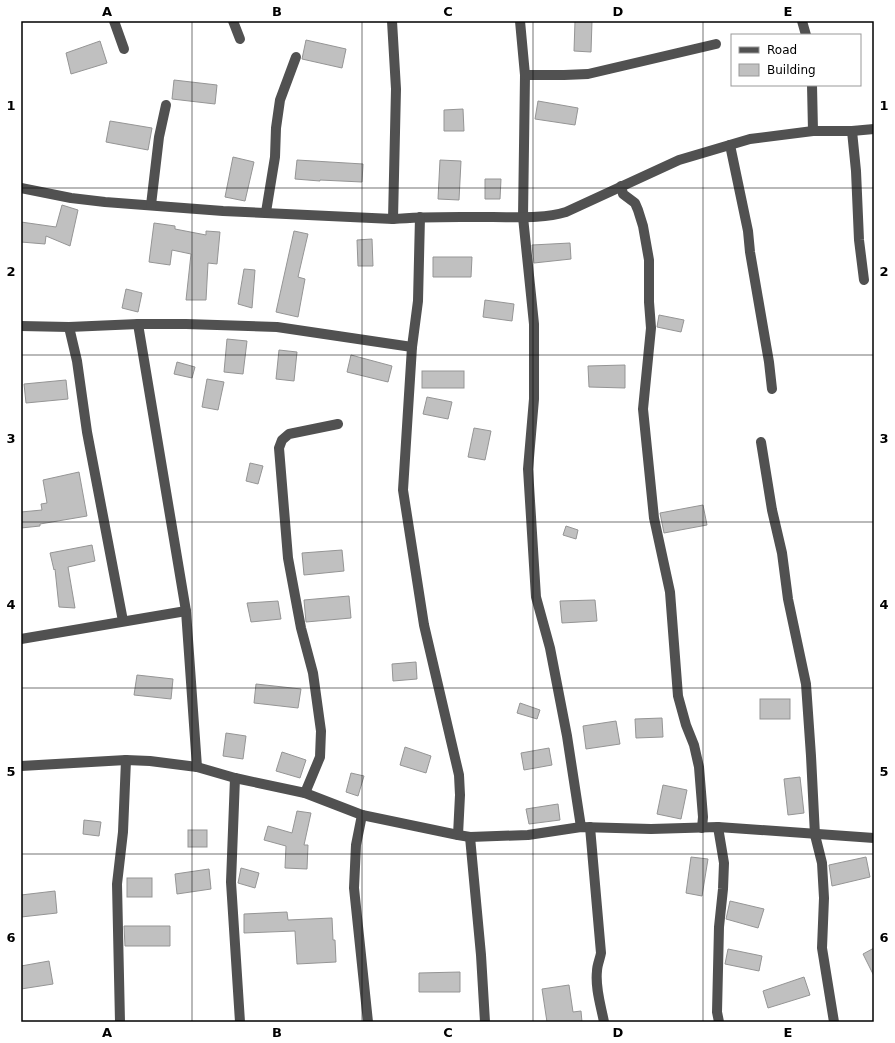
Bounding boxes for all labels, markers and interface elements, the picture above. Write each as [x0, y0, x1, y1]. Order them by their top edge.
text: A [102, 4, 112, 19]
text: B [272, 4, 282, 19]
text: C [443, 4, 453, 19]
text: D [613, 4, 624, 19]
text: E [784, 4, 792, 19]
legend [731, 34, 861, 86]
text: Road [767, 43, 797, 57]
text: Building [767, 63, 816, 77]
text: 1 [6, 98, 16, 113]
text: 1 [879, 98, 889, 113]
text: 2 [6, 264, 16, 279]
text: 2 [879, 264, 889, 279]
text: 3 [6, 431, 16, 446]
text: 3 [879, 431, 889, 446]
text: 4 [6, 597, 16, 612]
text: 4 [879, 597, 889, 612]
text: 5 [6, 764, 16, 779]
text: 5 [879, 764, 889, 779]
text: 6 [6, 930, 16, 945]
text: 6 [879, 930, 889, 945]
text: A [102, 1025, 112, 1040]
text: B [272, 1025, 282, 1040]
text: C [443, 1025, 453, 1040]
text: D [613, 1025, 624, 1040]
text: E [784, 1025, 792, 1040]

